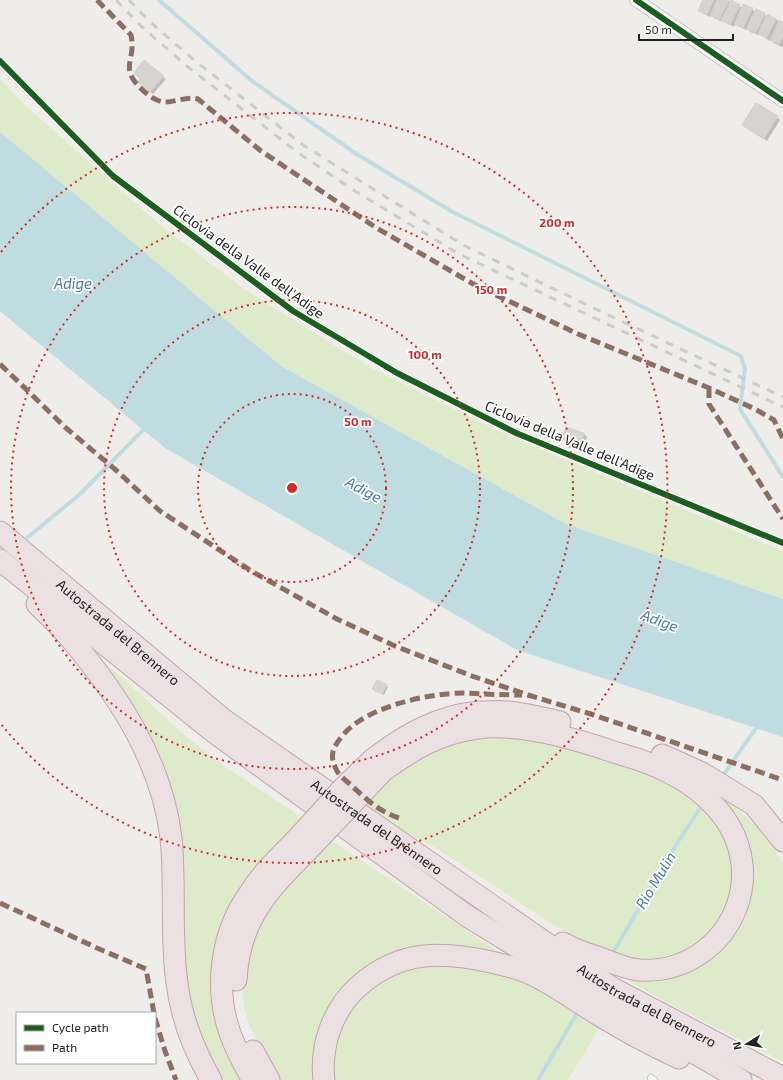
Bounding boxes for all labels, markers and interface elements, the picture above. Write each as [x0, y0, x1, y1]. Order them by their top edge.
scale bar [639, 16, 733, 42]
text: 50 m [645, 22, 672, 36]
street label: Ciclovia della Valle dell'Adige [170, 200, 328, 322]
text: 200 m [539, 215, 575, 229]
water label: Adige [53, 274, 92, 292]
text: 150 m [475, 282, 507, 296]
text: 100 m [408, 347, 442, 361]
street label: Ciclovia della Valle dell'Adige [483, 397, 657, 483]
text: 50 m [344, 414, 372, 428]
water label: Adige [342, 472, 385, 506]
centre of rings [285, 481, 299, 495]
street label: Autostrada del Brennero [54, 575, 184, 688]
water label: Adige [638, 605, 681, 635]
street label: Autostrada del Brennero [308, 775, 446, 878]
water label: Rio Mulin [631, 848, 679, 912]
street label: Autostrada del Brennero [575, 959, 720, 1050]
legend [16, 1012, 156, 1064]
text: Cycle path [52, 1020, 109, 1034]
north arrow [727, 1024, 767, 1064]
text: Path [52, 1040, 77, 1054]
text: N [730, 1041, 744, 1051]

